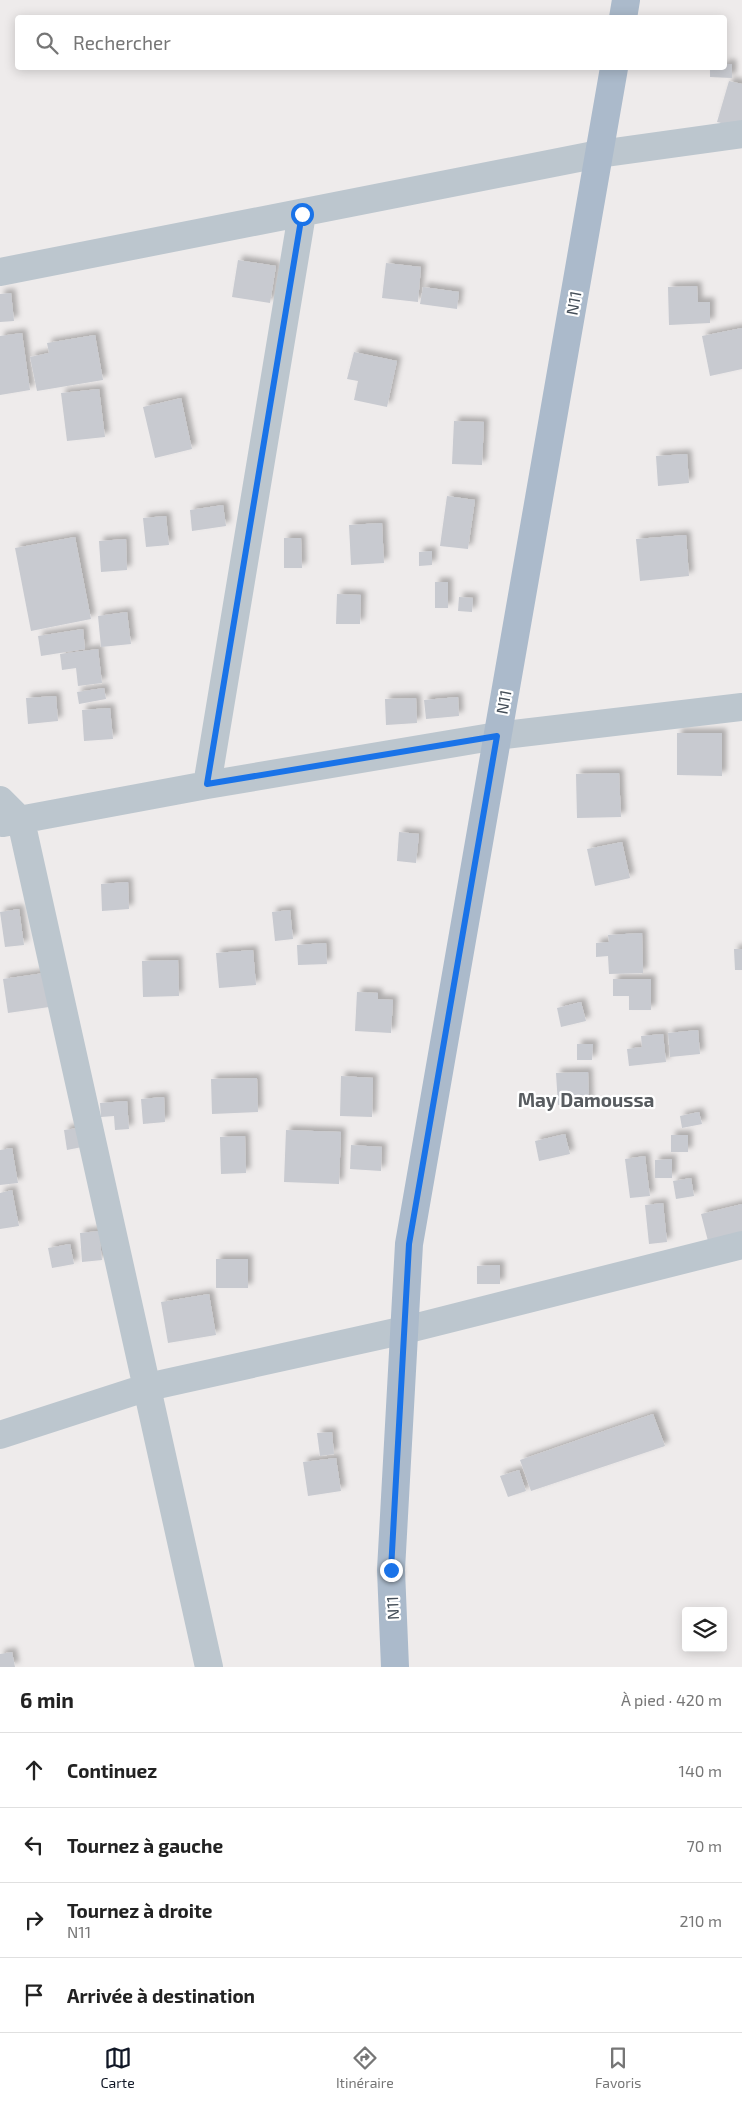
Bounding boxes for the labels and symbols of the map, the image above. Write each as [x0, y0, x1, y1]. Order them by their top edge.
route start [291, 203, 314, 226]
street label: N11 [562, 290, 584, 316]
street label: N11 [492, 689, 514, 715]
district label: May Damoussa [518, 1088, 654, 1112]
route end [380, 1559, 403, 1582]
street label: N11 [382, 1596, 402, 1620]

